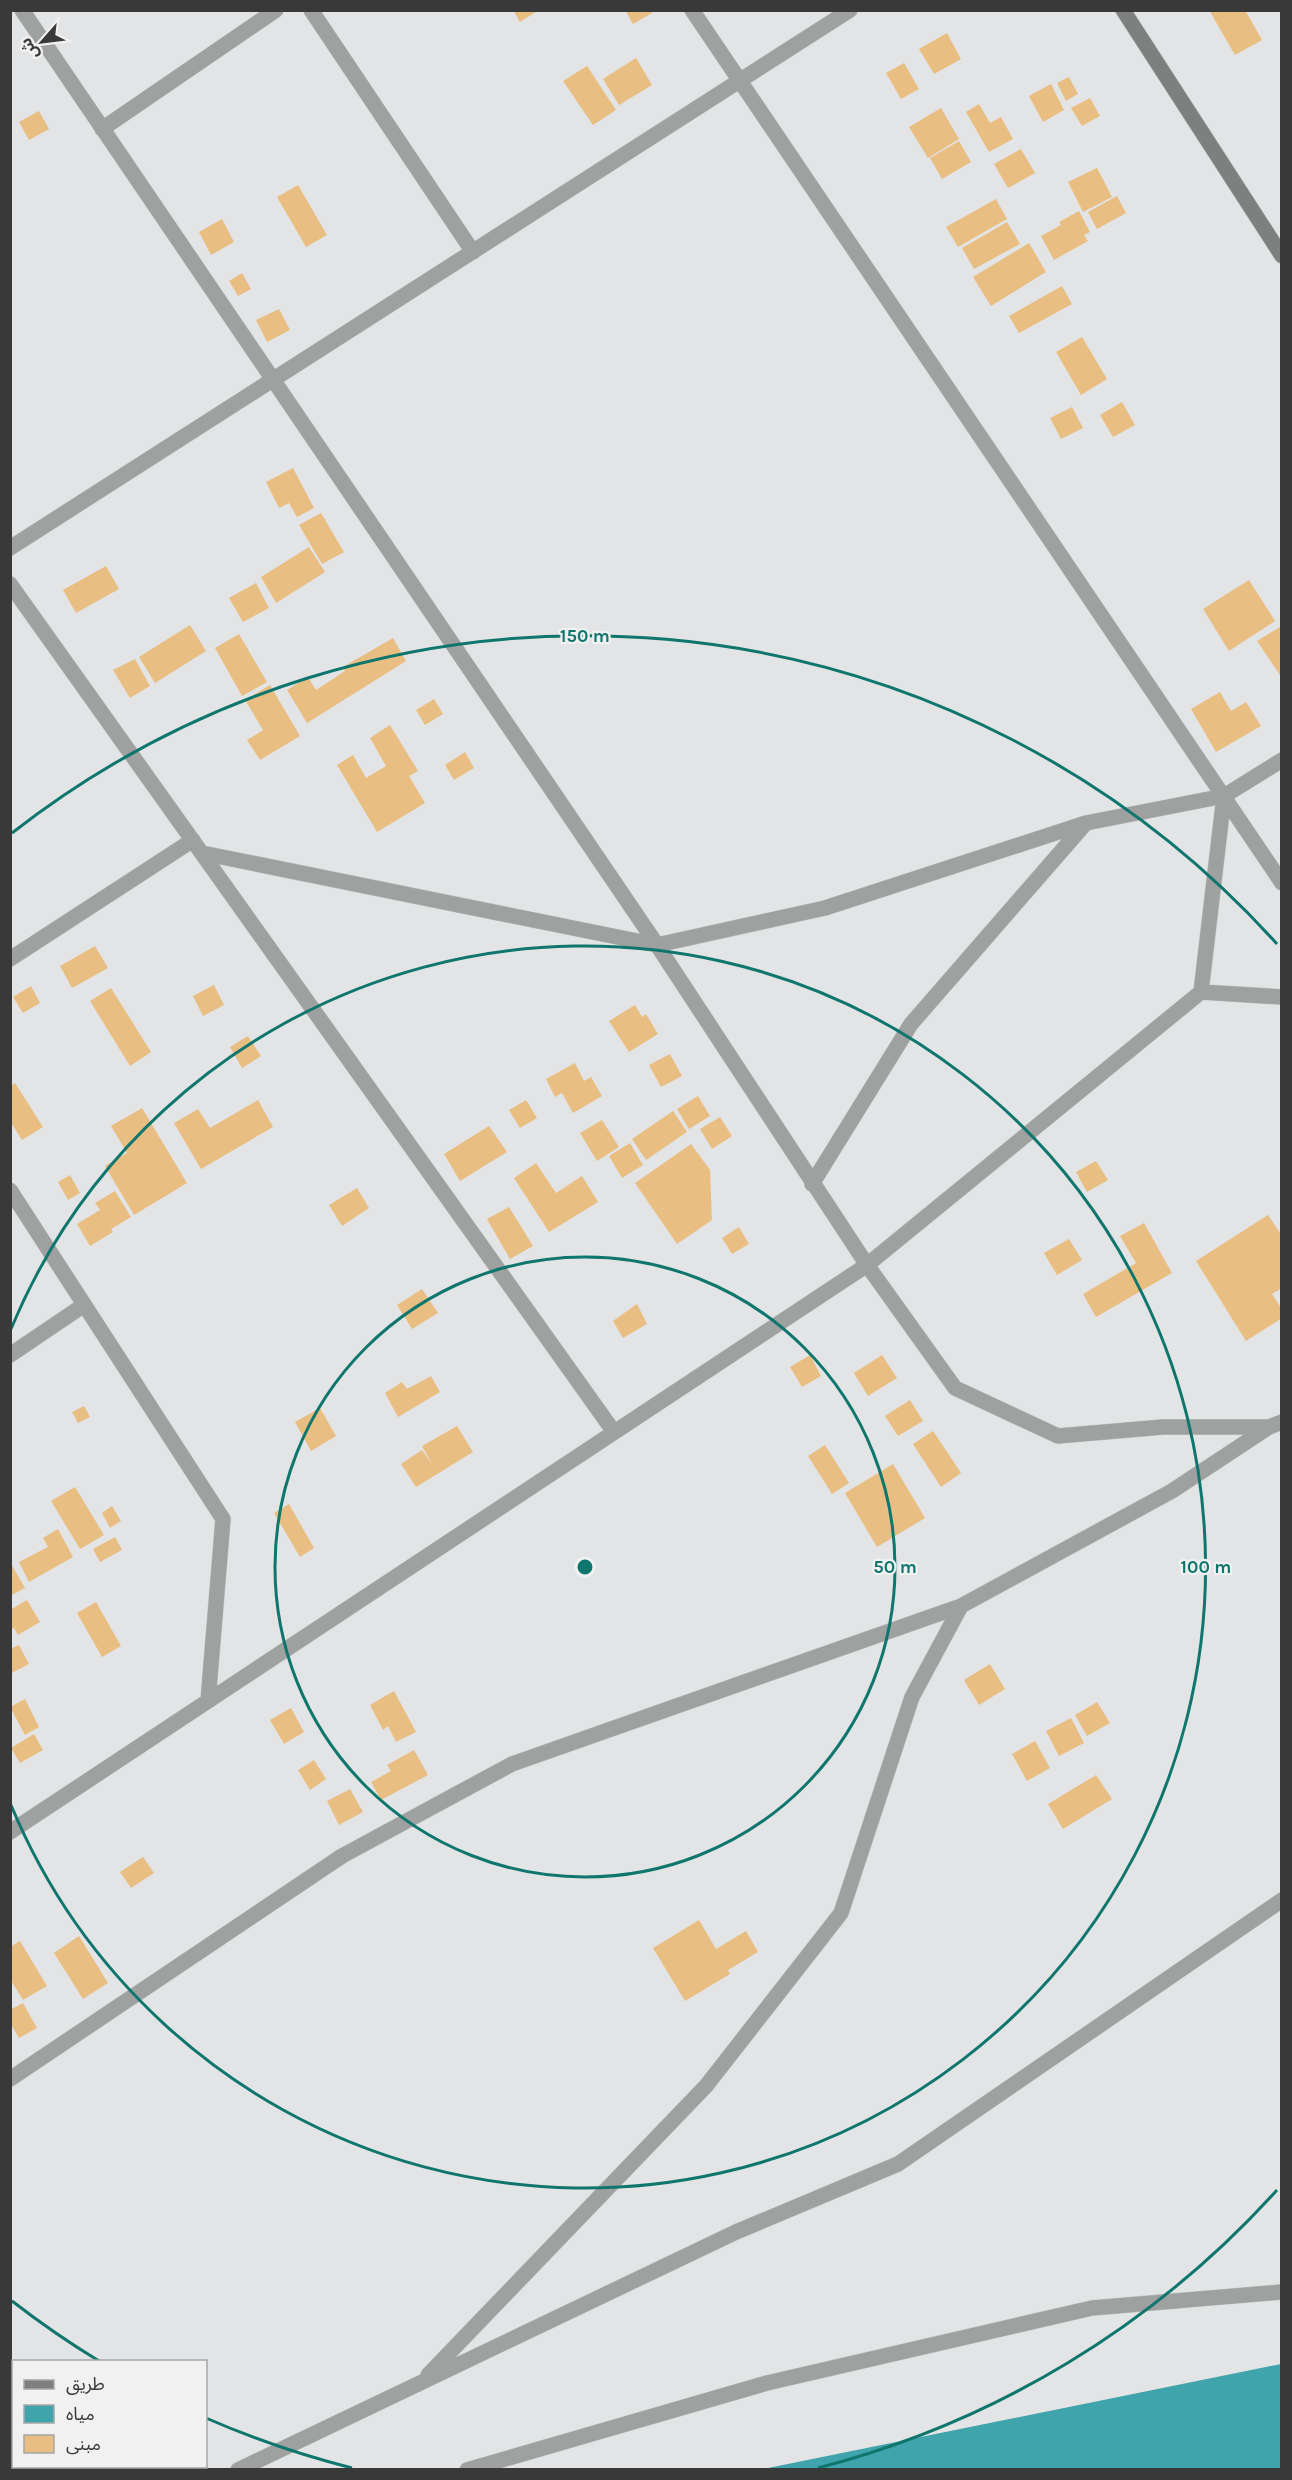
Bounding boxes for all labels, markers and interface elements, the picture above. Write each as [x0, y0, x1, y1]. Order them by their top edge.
north arrow [12, 12, 72, 72]
text: ش [16, 35, 43, 63]
text: 150 m [560, 625, 610, 647]
text: 50 m [873, 1556, 917, 1578]
text: 100 m [1181, 1556, 1231, 1578]
centre of rings [575, 1557, 595, 1577]
legend [12, 2360, 207, 2468]
text: طريق [66, 2373, 105, 2395]
text: مياه [66, 2403, 95, 2425]
text: مبنى [66, 2433, 101, 2455]

